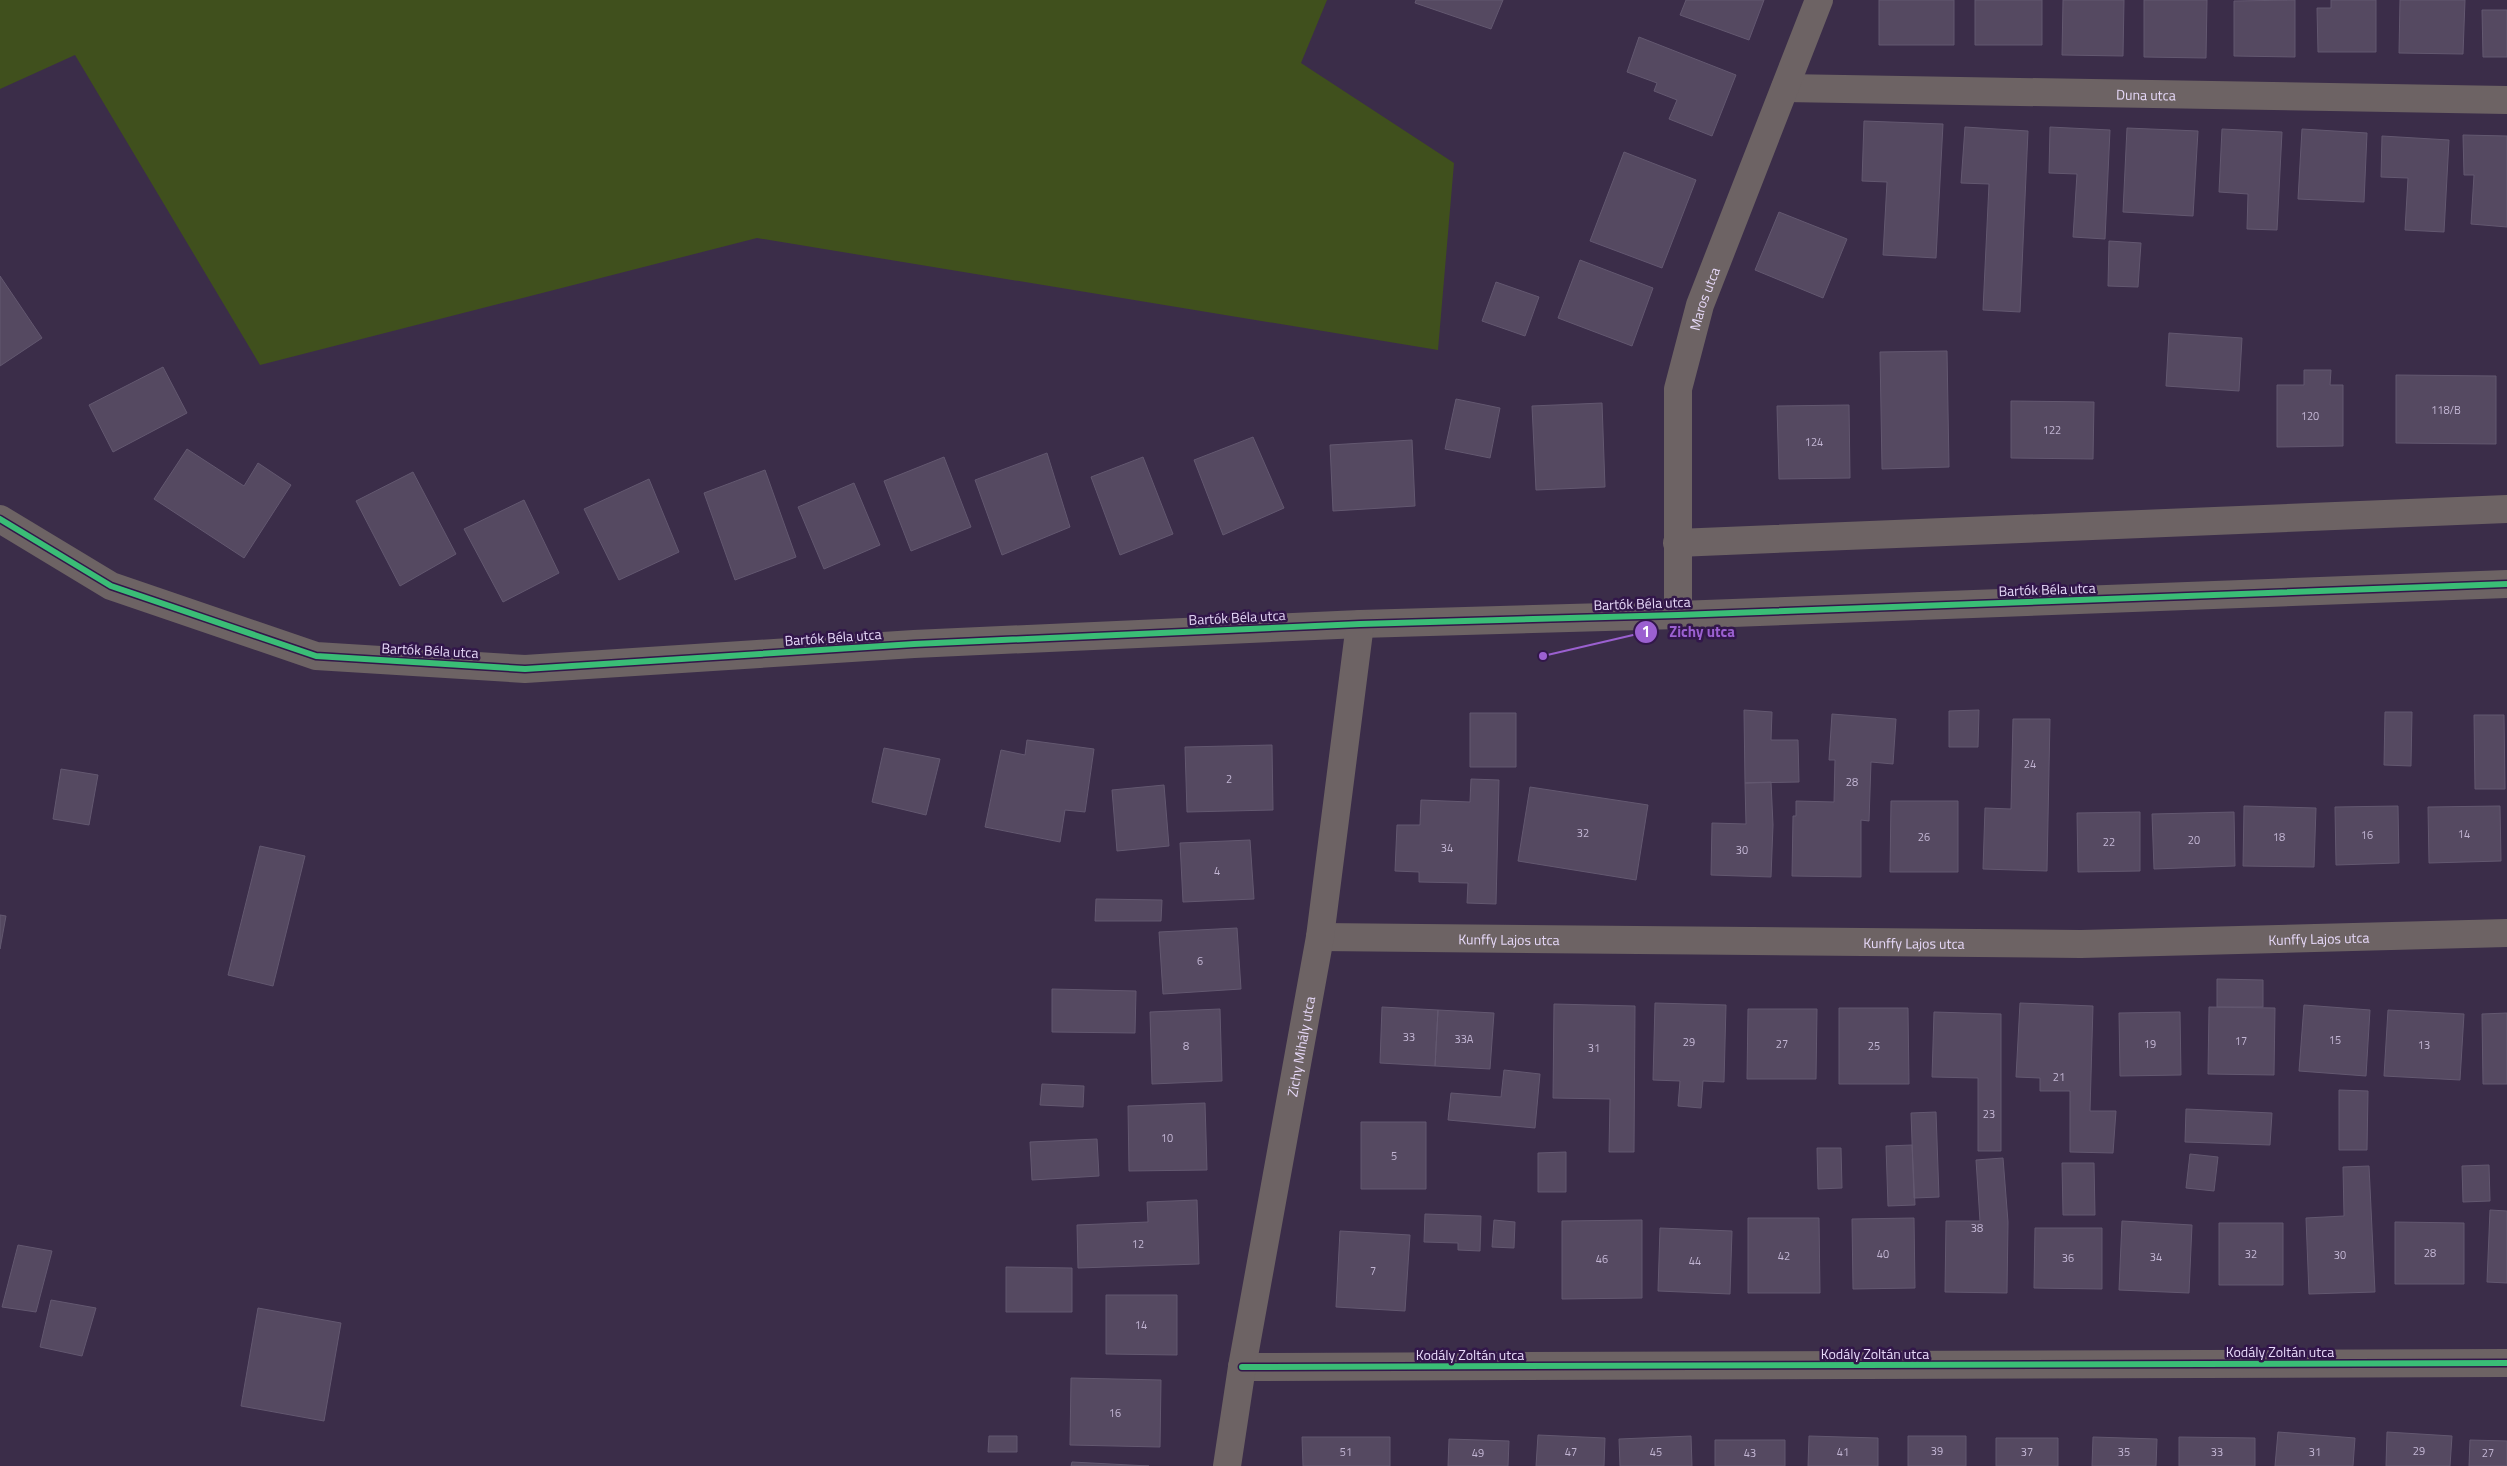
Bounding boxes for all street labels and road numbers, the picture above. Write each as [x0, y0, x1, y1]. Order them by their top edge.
street label: Duna utca [2116, 83, 2176, 105]
street label: Maros utca [1683, 264, 1724, 333]
street label: Bartók Béla utca [1998, 577, 2096, 601]
street label: Bartók Béla utca [1593, 591, 1691, 615]
street label: Bartók Béla utca [1188, 604, 1286, 630]
street label: Bartók Béla utca [784, 623, 882, 651]
street label: Bartók Béla utca [381, 637, 479, 663]
street label: Kunffy Lajos utca [2268, 926, 2370, 950]
street label: Kunffy Lajos utca [1458, 928, 1560, 950]
street label: Kunffy Lajos utca [1863, 931, 1965, 953]
street label: Zichy Mihály utca [1281, 994, 1320, 1098]
street label: Kodály Zoltán utca [2226, 1341, 2334, 1362]
street label: Kodály Zoltán utca [1821, 1343, 1929, 1364]
street label: Kodály Zoltán utca [1416, 1344, 1524, 1365]

